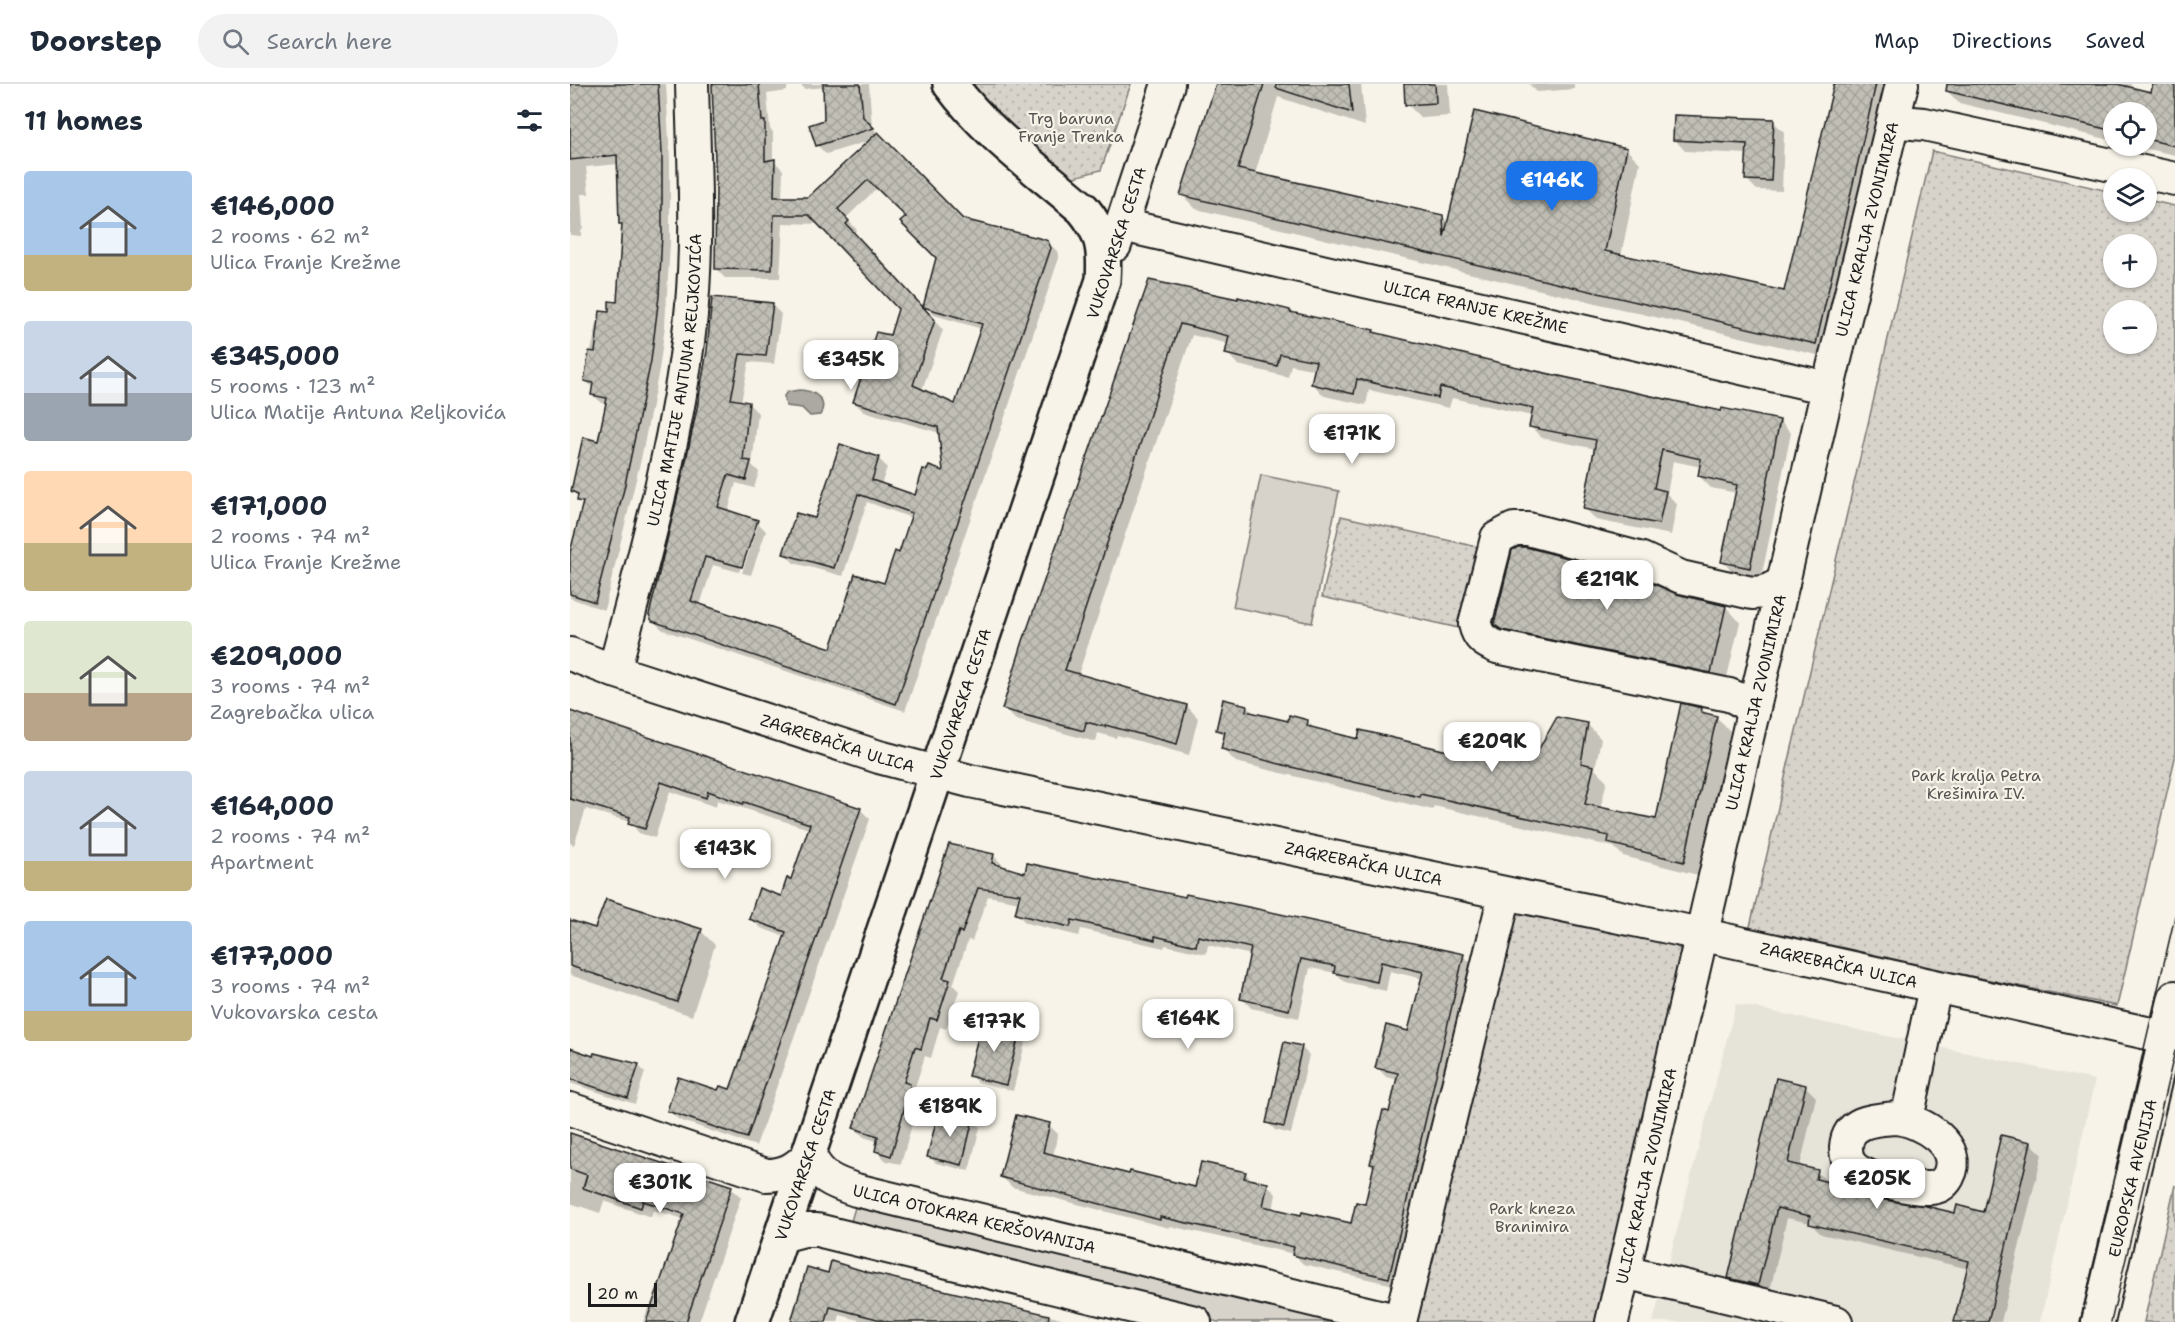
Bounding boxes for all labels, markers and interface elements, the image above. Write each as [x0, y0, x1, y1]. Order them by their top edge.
search box [198, 14, 618, 68]
text: Doorstep [30, 22, 162, 60]
icon: search [219, 25, 252, 58]
text: Search here [267, 27, 393, 56]
text: Map [1874, 27, 1919, 55]
text: Directions [1952, 27, 2052, 55]
text: Saved [2085, 27, 2145, 55]
map controls [2103, 102, 2157, 354]
button: locate [2103, 102, 2157, 156]
text: 11 homes [24, 103, 143, 138]
icon: filters [513, 104, 546, 137]
park label: Trg baruna Franje Trenka [1018, 108, 1124, 147]
street label: ULICA KRALJA ZVONIMIRA [1831, 120, 1903, 339]
pin: €146K [1510, 161, 1594, 212]
street label: VUKOVARSKA CESTA [1082, 164, 1151, 322]
text: €146K [1520, 167, 1584, 193]
button: layers [2103, 168, 2157, 222]
text: €146,000 [210, 188, 335, 223]
icon: home [72, 195, 144, 267]
text: 2 rooms · 62 m² [210, 223, 370, 249]
street label: ULICA MATIJE ANTUNA RELJKOVIĆA [642, 233, 706, 529]
button: + [2103, 234, 2157, 288]
text: Ulica Franje Krežme [210, 249, 401, 275]
street label: ULICA FRANJE KREŽME [1381, 276, 1570, 339]
button: − [2103, 300, 2157, 354]
text: €345,000 [210, 338, 340, 373]
pin: €345K [809, 340, 893, 391]
icon: home [72, 345, 144, 417]
text: €345K [817, 346, 885, 372]
text: 5 rooms · 123 m² [210, 373, 376, 399]
text: Ulica Matije Antuna Reljkovića [210, 399, 506, 425]
pin: €171K [1310, 414, 1394, 465]
text: €171K [1323, 420, 1381, 446]
text: €171,000 [210, 488, 327, 523]
icon: home [72, 495, 144, 567]
text: 2 rooms · 74 m² [210, 523, 370, 549]
text: Ulica Franje Krežme [210, 549, 401, 575]
pin: €219K [1565, 560, 1649, 611]
text: €219K [1575, 566, 1639, 592]
street label: ULICA KRALJA ZVONIMIRA [1721, 592, 1791, 813]
street label: VUKOVARSKA CESTA [925, 626, 996, 783]
text: €209,000 [210, 638, 342, 673]
icon: home [72, 645, 144, 717]
text: 3 rooms · 74 m² [210, 673, 370, 699]
text: Zagrebačka ulica [210, 699, 374, 725]
street label: ZAGREBAČKA ULICA [758, 709, 917, 777]
pin: €209K [1450, 722, 1534, 773]
text: €209K [1457, 728, 1527, 754]
park label: Park kralja Petra Krešimira IV. [1911, 765, 2041, 804]
text: €164,000 [210, 788, 334, 823]
icon: home [72, 795, 144, 867]
text: 2 rooms · 74 m² [210, 823, 370, 849]
pin: €143K [683, 829, 767, 880]
text: €143K [694, 835, 756, 861]
street label: ZAGREBAČKA ULICA [1283, 837, 1444, 891]
text: Apartment [210, 849, 314, 875]
text: €177,000 [210, 938, 333, 973]
street label: ZAGREBAČKA ULICA [1758, 938, 1919, 993]
icon: home [72, 945, 144, 1017]
text: 3 rooms · 74 m² [210, 973, 370, 999]
text: Vukovarska cesta [210, 999, 378, 1025]
pin: €164K [1146, 999, 1230, 1050]
pin: €177K [952, 1002, 1036, 1053]
text: €164K [1156, 1005, 1220, 1031]
text: €177K [962, 1008, 1026, 1034]
street label: ULICA KRALJA ZVONIMIRA [1611, 1066, 1681, 1286]
street label: VUKOVARSKA CESTA [770, 1086, 841, 1244]
pin: €189K [908, 1087, 992, 1138]
text: €189K [918, 1093, 982, 1119]
street label: EUROPSKA AVENIJA [2104, 1097, 2161, 1259]
pin: €205K [1835, 1159, 1919, 1210]
pin: €301K [618, 1163, 702, 1214]
text: €205K [1843, 1165, 1911, 1191]
text: €301K [628, 1169, 692, 1195]
street label: ULICA OTOKARA KERŠOVANIJA [851, 1180, 1097, 1258]
park label: Park kneza Branimira [1489, 1198, 1575, 1237]
scale bar [588, 1280, 657, 1308]
text: 20 m [597, 1283, 638, 1304]

